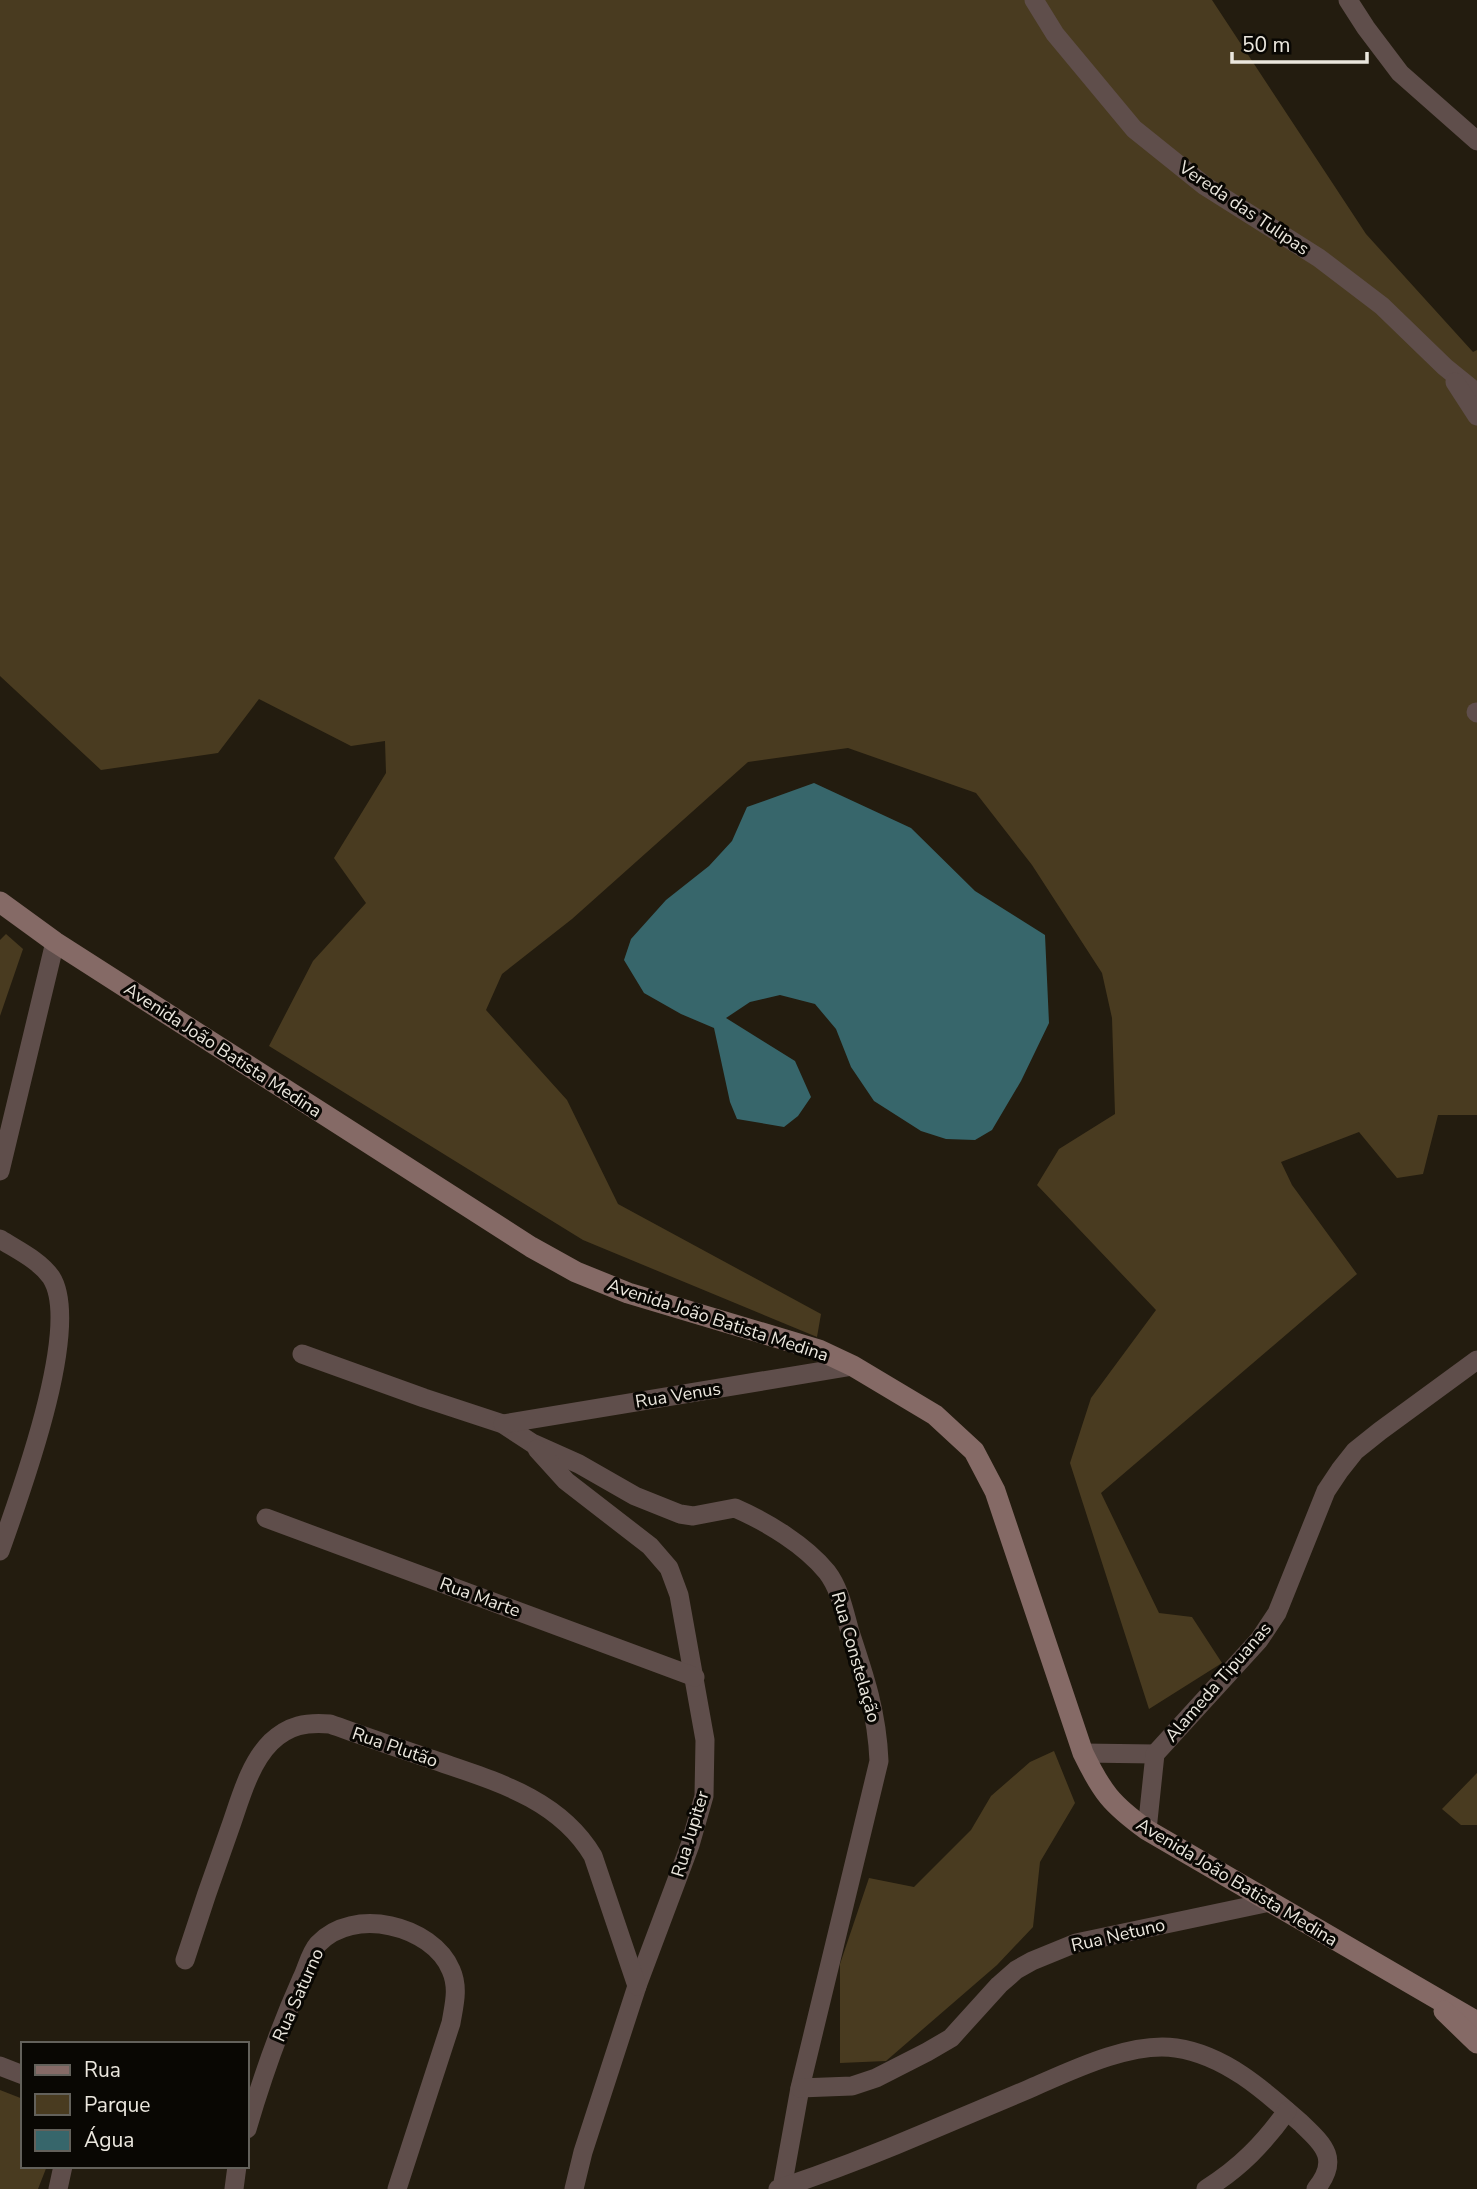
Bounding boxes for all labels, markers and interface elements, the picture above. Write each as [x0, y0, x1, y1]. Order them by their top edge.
scale bar [1232, 21, 1367, 65]
text: 50 m [1242, 31, 1291, 59]
street label: Vereda das Tulipas [1173, 155, 1314, 261]
street label: Avenida João Batista Medina [120, 977, 326, 1123]
street label: Avenida João Batista Medina [604, 1273, 832, 1367]
street label: Rua Venus [634, 1376, 722, 1414]
street label: Rua Marte [436, 1571, 524, 1623]
street label: Rua Constelação [826, 1589, 886, 1725]
street label: Alameda Tipuanas [1159, 1617, 1277, 1747]
street label: Rua Plutão [349, 1721, 441, 1773]
street label: Rua Jupiter [665, 1787, 715, 1880]
street label: Avenida João Batista Medina [1132, 1812, 1342, 1952]
street label: Rua Netuno [1069, 1913, 1167, 1957]
street label: Rua Saturno [267, 1944, 329, 2046]
legend [21, 2042, 248, 2168]
text: Rua [84, 2056, 121, 2084]
text: Parque [84, 2091, 151, 2119]
text: Água [84, 2126, 134, 2154]

